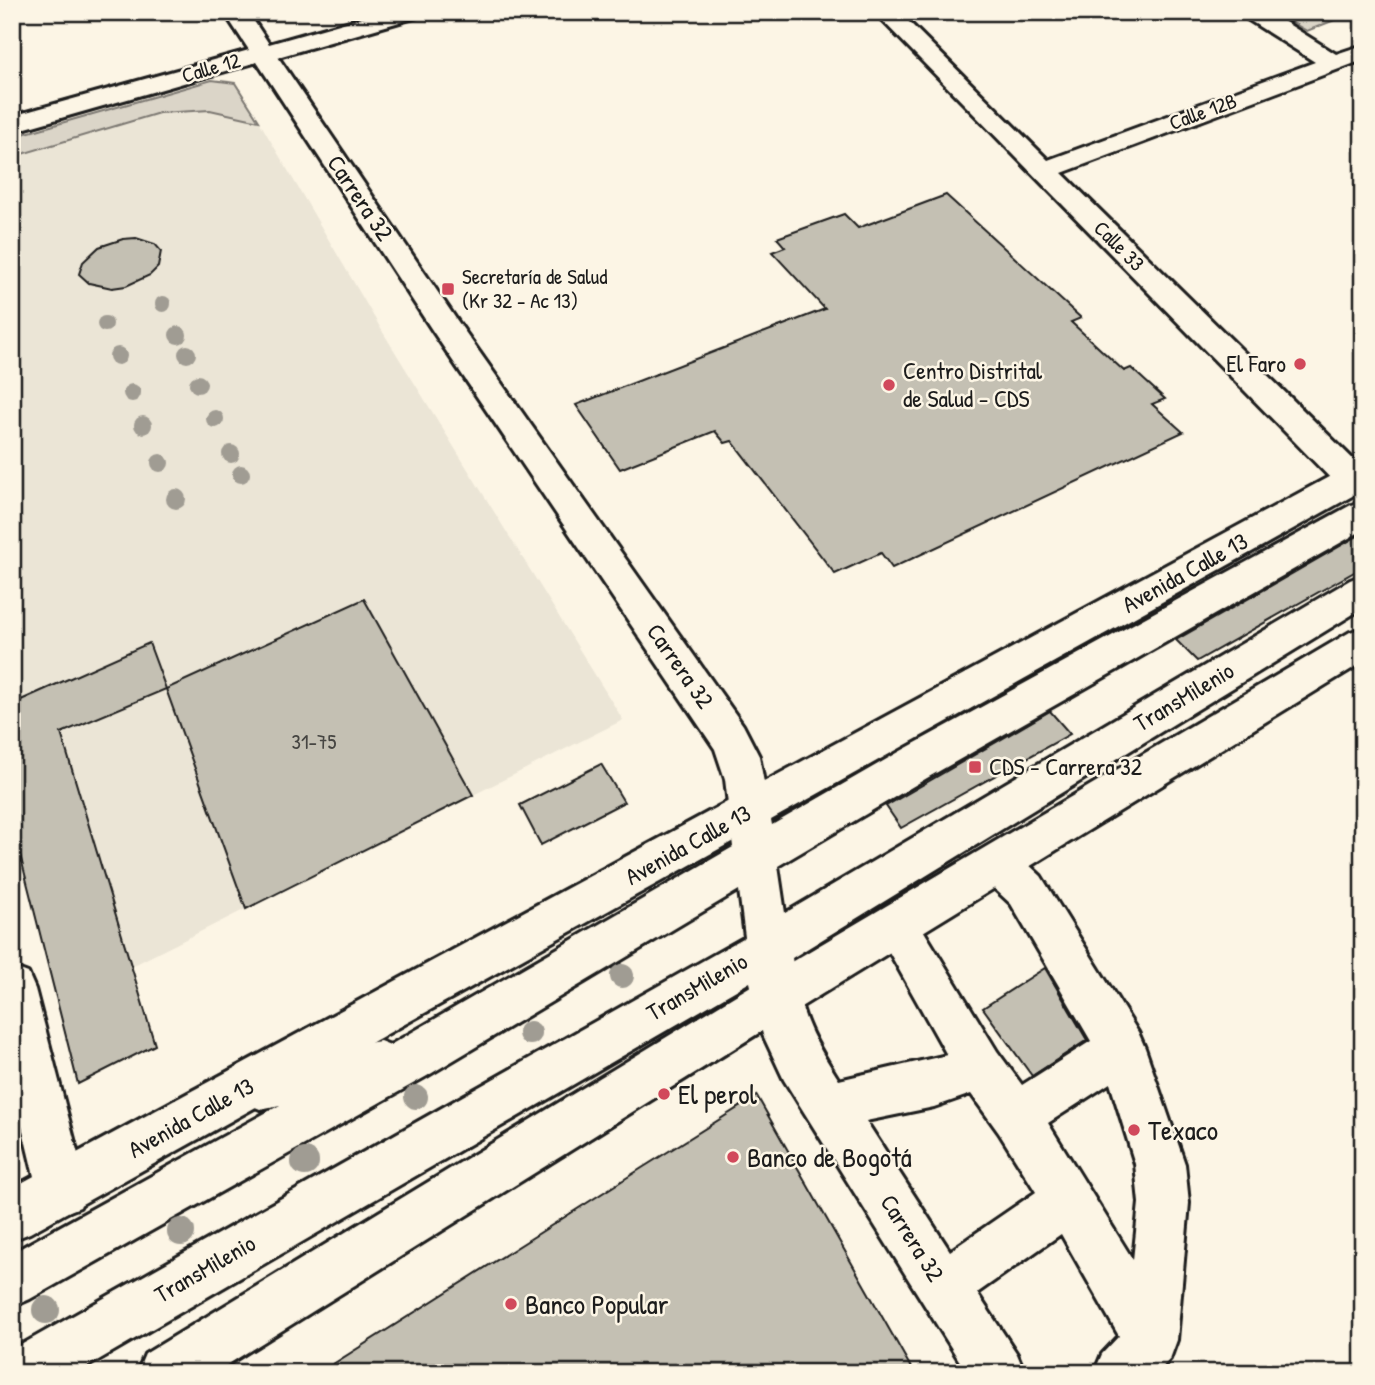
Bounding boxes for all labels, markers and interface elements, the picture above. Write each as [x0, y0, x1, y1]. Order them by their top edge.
street label: Calle 12 [178, 45, 244, 90]
street label: Calle 12B [1165, 86, 1241, 137]
street label: Carrera 32 [321, 148, 401, 246]
street label: Calle 33 [1088, 214, 1151, 277]
place label: Secretaría de Salud (Kr 32 - Ac 13) [462, 262, 607, 315]
marker: Secretaría de Salud (Kr 32 - Ac 13) [440, 281, 456, 297]
place label: El Faro [1226, 347, 1286, 379]
place label: Centro Distrital de Salud - CDS [903, 354, 1043, 414]
marker: El Faro [1292, 356, 1308, 372]
marker: Centro Distrital de Salud - CDS [881, 377, 897, 393]
street label: Avenida Calle 13 [1116, 524, 1253, 620]
street label: Carrera 32 [640, 617, 722, 714]
street label: TransMilenio [1127, 654, 1240, 739]
house number: 31-75 [292, 727, 337, 756]
place label: CDS - Carrera 32 [989, 750, 1142, 782]
marker: CDS - Carrera 32 [967, 759, 983, 775]
street label: Avenida Calle 13 [619, 796, 756, 892]
street label: TransMilenio [640, 944, 753, 1028]
street label: Avenida Calle 13 [122, 1069, 259, 1165]
place label: El perol [678, 1075, 757, 1113]
marker: El perol [656, 1086, 672, 1102]
place label: Texaco [1148, 1111, 1218, 1149]
marker: Texaco [1126, 1122, 1142, 1138]
place label: Banco de Bogotá [747, 1138, 912, 1176]
marker: Banco de Bogotá [725, 1149, 741, 1165]
street label: Carrera 32 [874, 1188, 952, 1287]
street label: TransMilenio [148, 1226, 261, 1310]
place label: Banco Popular [525, 1285, 669, 1323]
marker: Banco Popular [503, 1296, 519, 1312]

